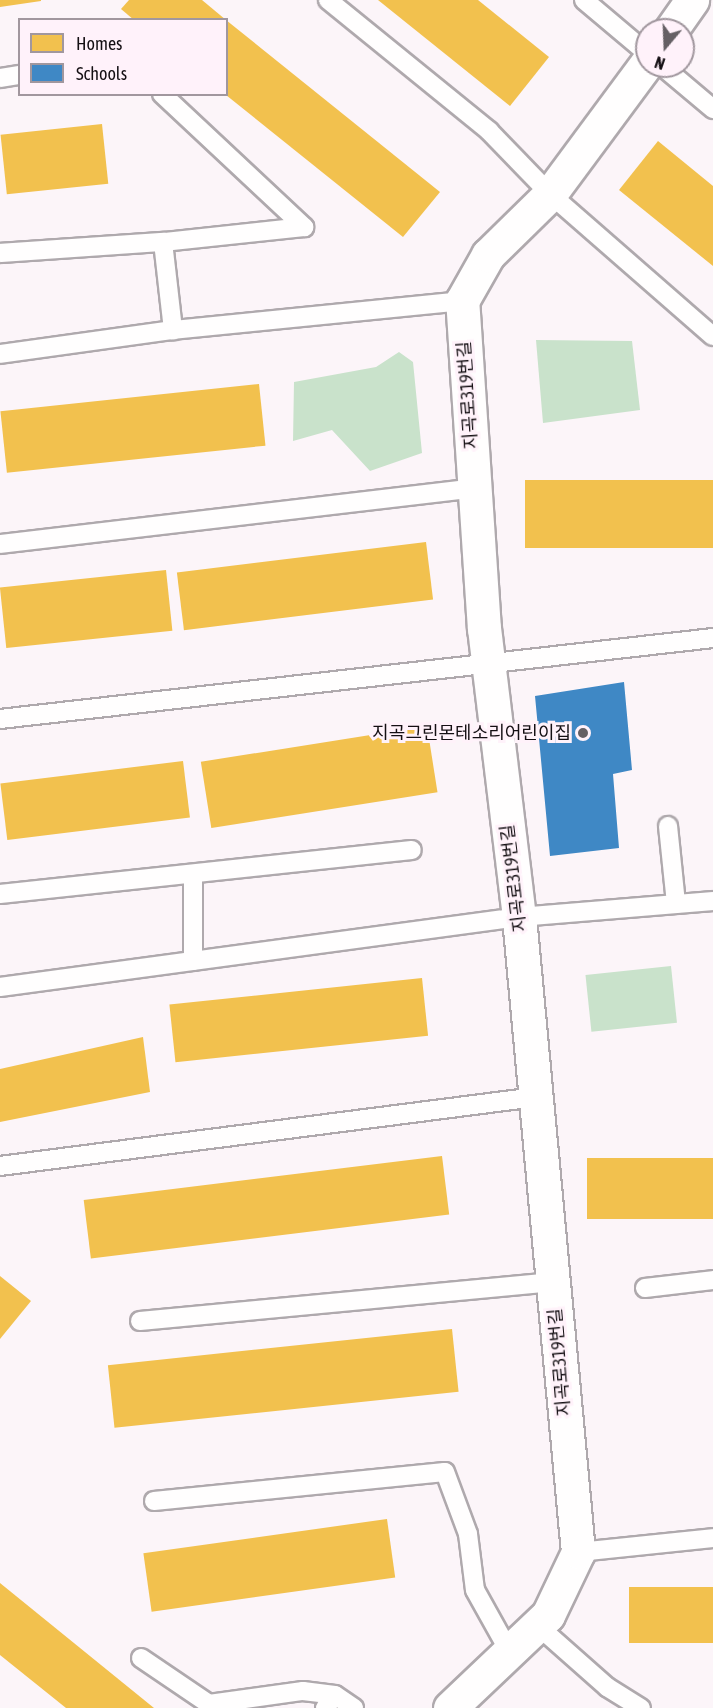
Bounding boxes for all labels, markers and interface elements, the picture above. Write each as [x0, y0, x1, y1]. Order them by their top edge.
legend [18, 18, 228, 96]
north arrow [635, 18, 695, 78]
text: Homes [76, 33, 122, 54]
text: N [652, 53, 667, 73]
text: Schools [76, 63, 127, 84]
street label: 지곡로319번길 [453, 340, 483, 450]
place label: 지곡그린몬테소리어린이집 [372, 722, 571, 744]
marker: 지곡그린몬테소리어린이집 [576, 726, 590, 740]
street label: 지곡로319번길 [497, 823, 531, 933]
street label: 지곡로319번길 [545, 1307, 575, 1417]

